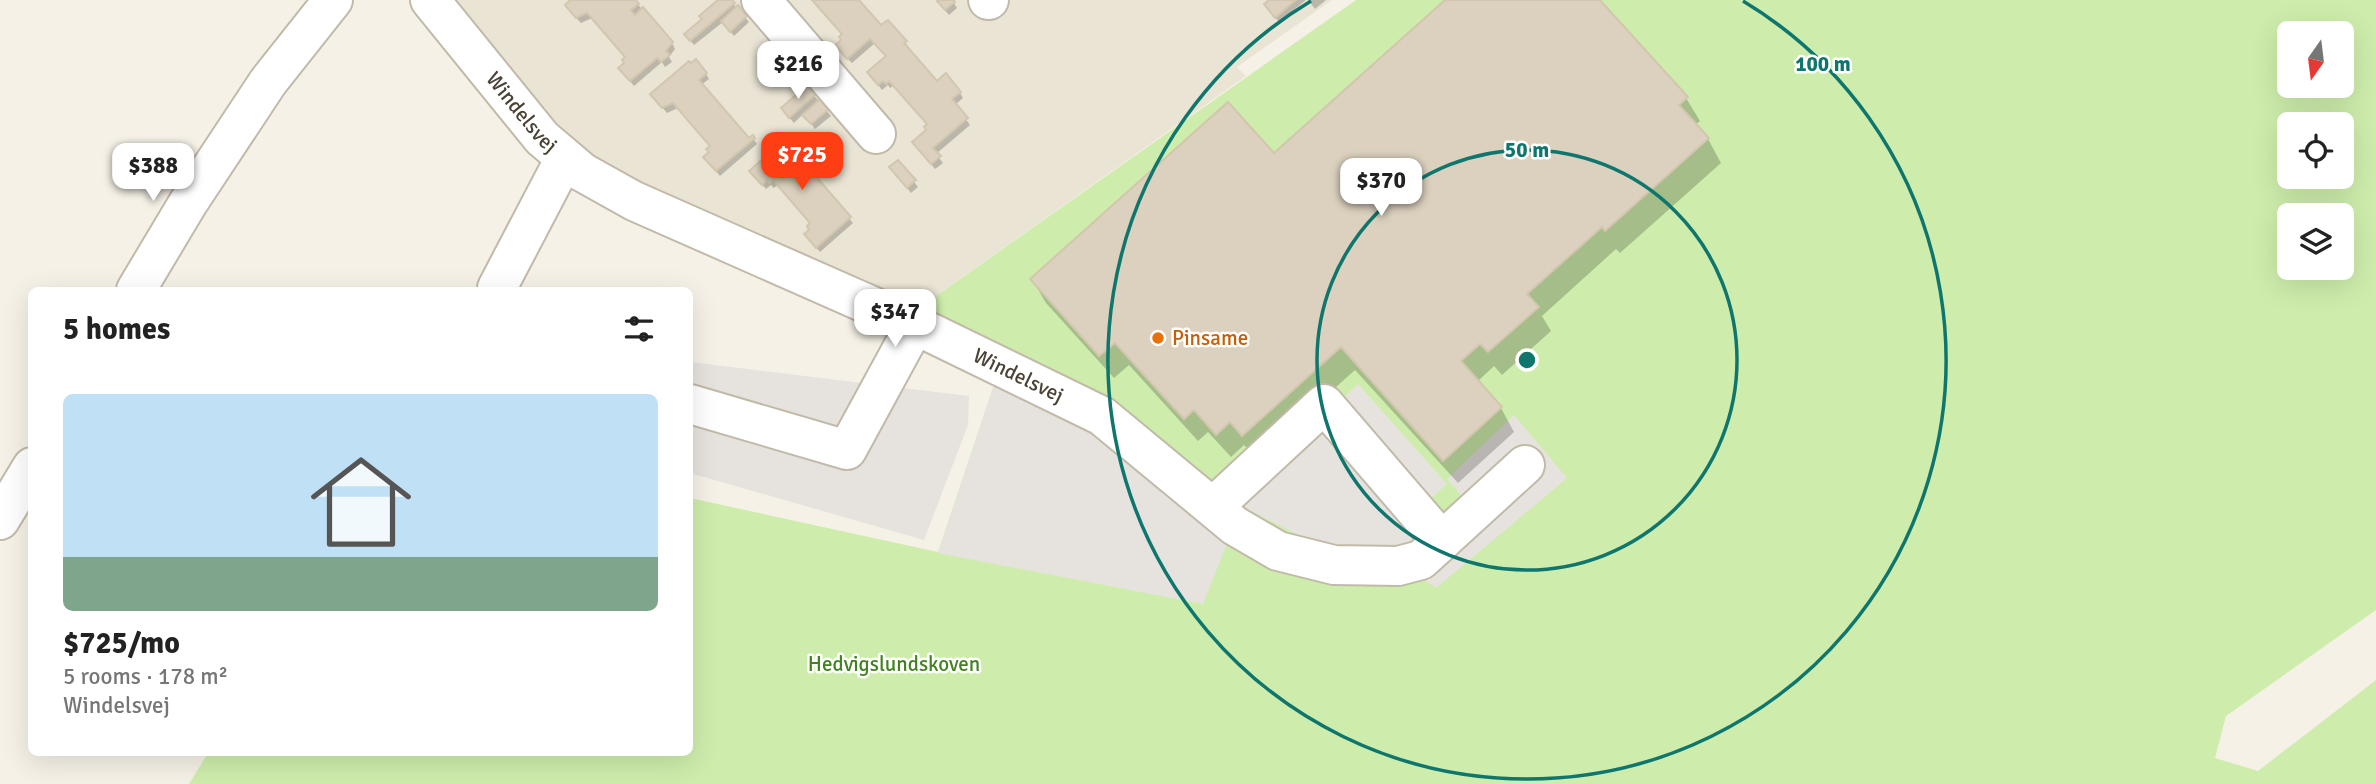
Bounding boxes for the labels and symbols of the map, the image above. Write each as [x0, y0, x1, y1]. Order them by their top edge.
north arrow [2277, 21, 2354, 98]
pin: $216 [757, 42, 839, 101]
text: 100 m [1795, 51, 1851, 77]
street label: Windelsvej [481, 66, 563, 158]
pin: $725 [761, 132, 843, 192]
text: 50 m [1505, 137, 1549, 163]
pin: $388 [112, 144, 194, 203]
pin: $370 [1340, 158, 1422, 218]
pin: $347 [854, 290, 936, 349]
place label: Pinsame [1172, 325, 1248, 351]
marker: Pinsame [1150, 330, 1166, 346]
street label: Windelsvej [969, 342, 1068, 408]
centre of rings [1515, 348, 1539, 372]
park label: Hedvigslundskoven [808, 651, 980, 677]

